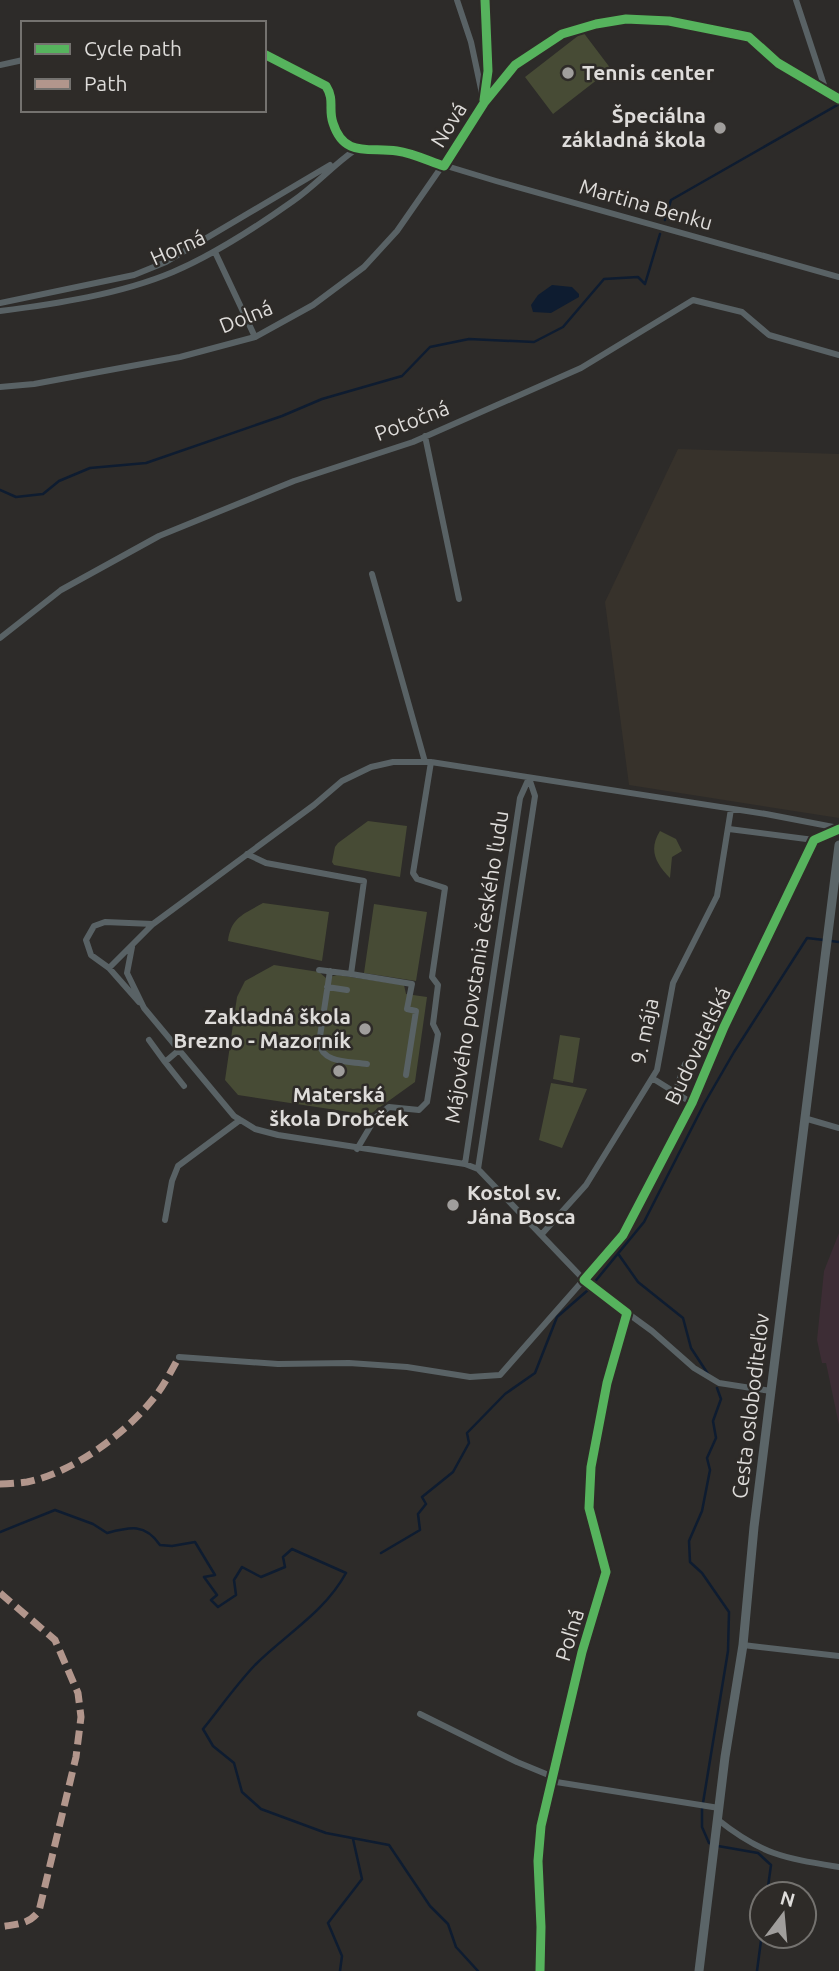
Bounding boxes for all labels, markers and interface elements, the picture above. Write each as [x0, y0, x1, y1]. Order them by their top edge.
legend [21, 21, 266, 112]
text: Cycle path [84, 36, 182, 60]
place label: Tennis center [582, 60, 715, 84]
marker: Tennis center [560, 65, 576, 81]
text: Path [84, 71, 127, 95]
street label: Nová [425, 98, 471, 151]
place label: Špeciálna základná škola [562, 103, 706, 151]
marker: Špeciálna základná škola [712, 120, 728, 136]
street label: Martina Benku [577, 174, 716, 235]
street label: Horná [146, 224, 209, 270]
street label: Dolná [215, 295, 276, 338]
street label: Potočná [371, 395, 452, 445]
street label: Májového povstania českého ľudu [439, 809, 513, 1125]
street label: Budovateľská [659, 983, 735, 1108]
street label: 9. mája [625, 996, 663, 1066]
place label: Zakladná škola Brezno - Mazorník [173, 1004, 351, 1052]
marker: Zakladná škola Brezno - Mazorník [357, 1021, 373, 1037]
marker: Materská škola Drobček [331, 1063, 347, 1079]
place label: Materská škola Drobček [269, 1082, 409, 1130]
place label: Kostol sv. Jána Bosca [467, 1180, 576, 1228]
marker: Kostol sv. Jána Bosca [445, 1197, 461, 1213]
street label: Cesta osloboditeľov [727, 1312, 773, 1500]
street label: Poľná [550, 1606, 588, 1664]
north arrow [748, 1880, 818, 1950]
text: N [778, 1886, 798, 1911]

